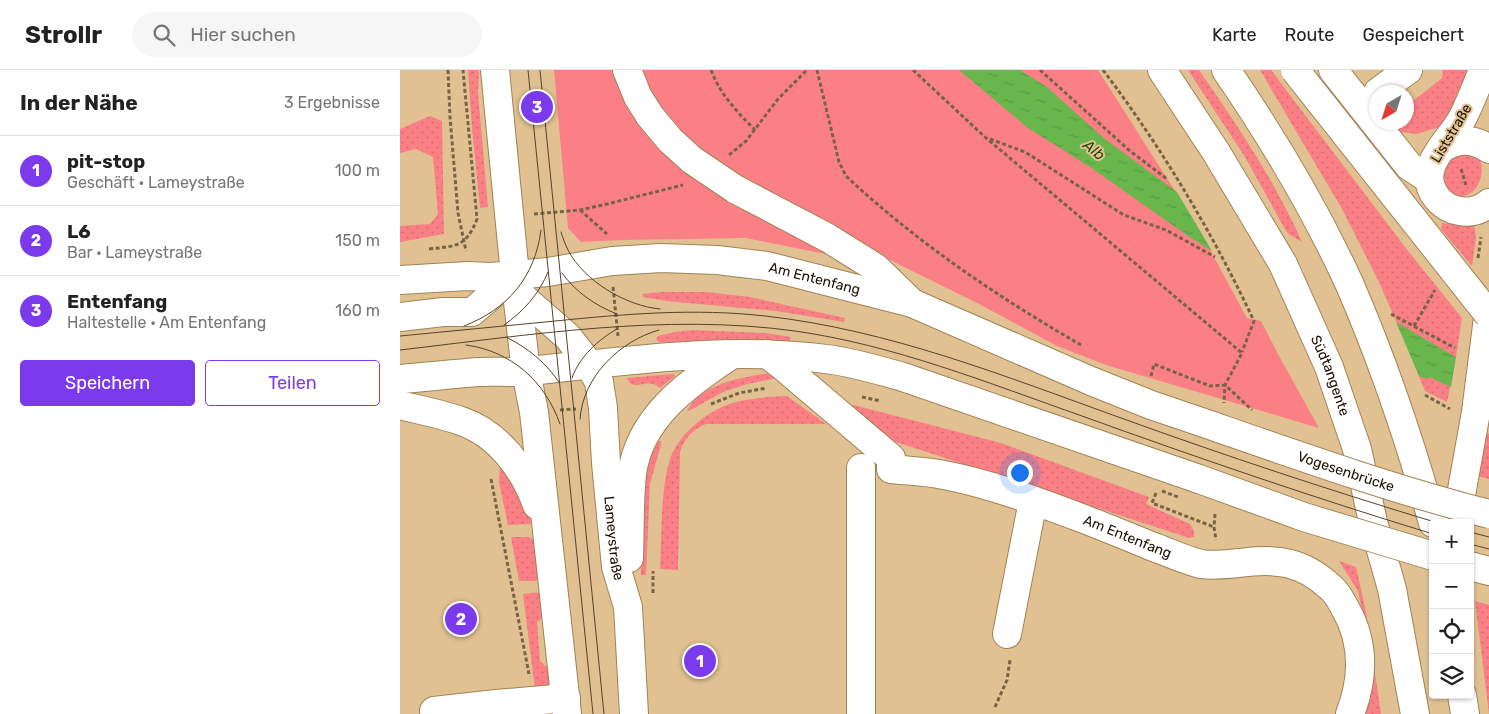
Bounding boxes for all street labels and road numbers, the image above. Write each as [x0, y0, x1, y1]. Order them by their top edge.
street label: Liststraße [1427, 101, 1476, 166]
street label: Am Entenfang [767, 259, 862, 298]
street label: Südtangente [1307, 333, 1353, 418]
street label: Vogesenbrücke [1295, 448, 1396, 496]
street label: Lameystraße [600, 495, 628, 583]
street label: Am Entenfang [1081, 512, 1174, 562]

